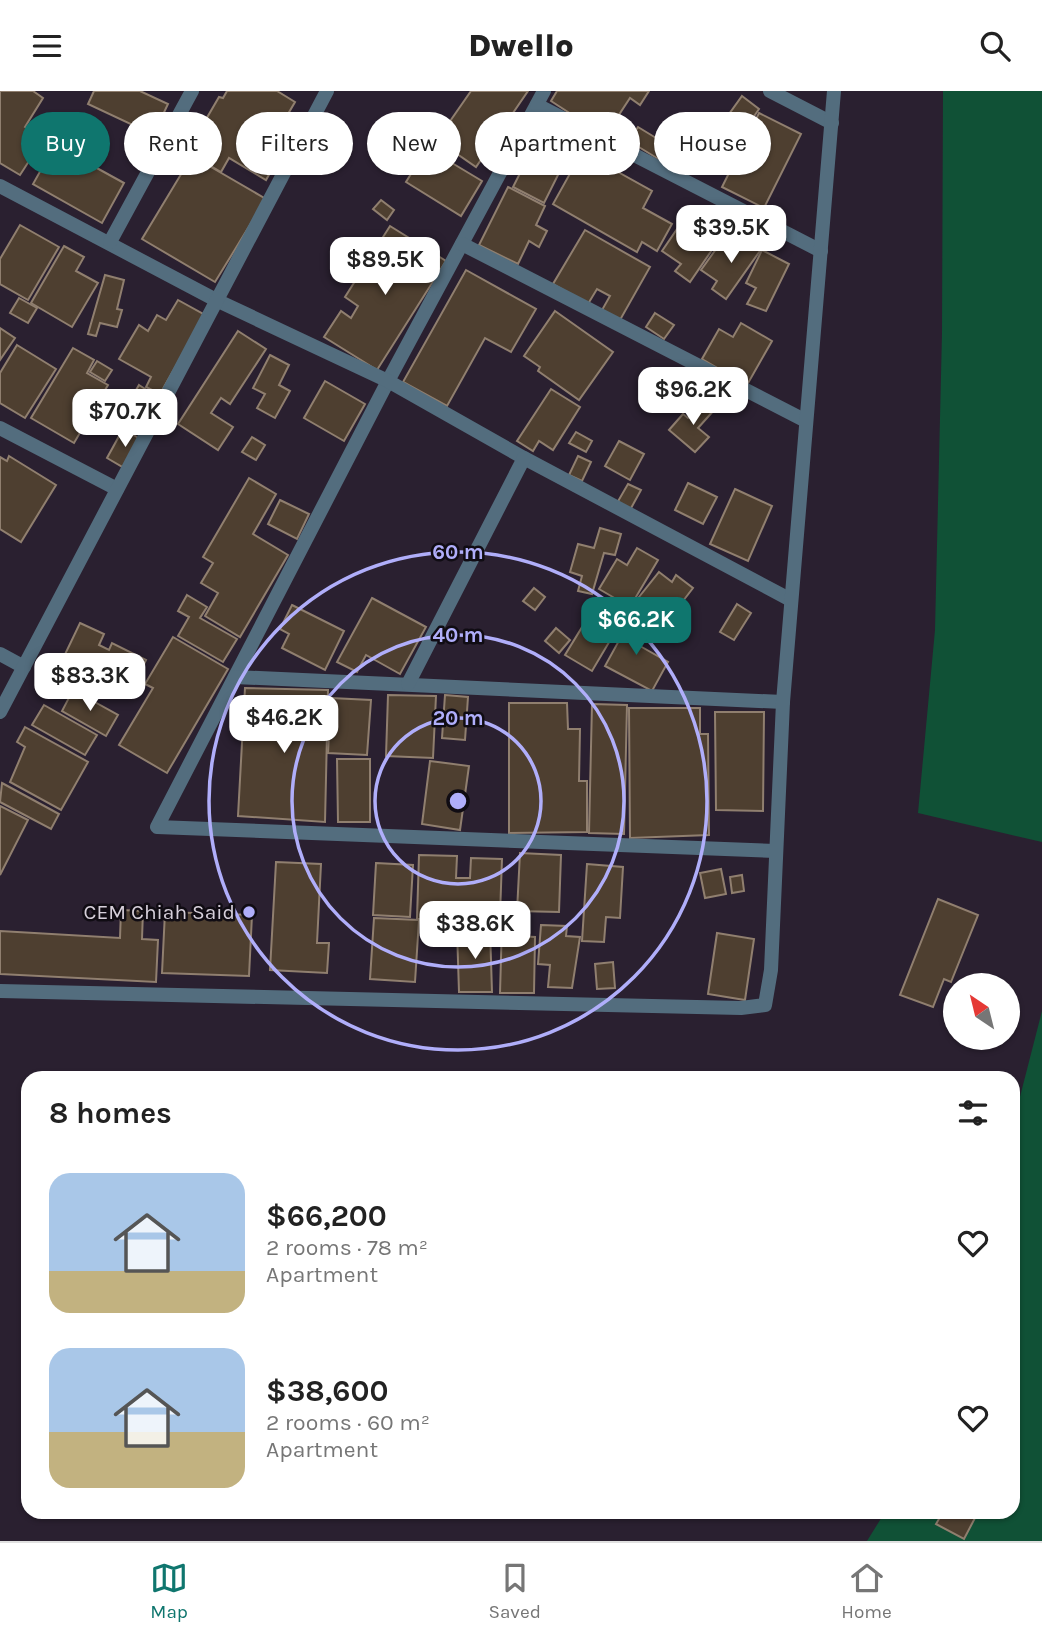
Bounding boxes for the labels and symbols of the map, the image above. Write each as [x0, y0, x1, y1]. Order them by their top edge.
pin: $39.5K [674, 205, 788, 265]
pin: $89.5K [328, 237, 442, 297]
pin: $96.2K [636, 367, 750, 427]
pin: $70.7K [68, 389, 182, 449]
text: 60 m [432, 540, 484, 564]
pin: $66.2K [579, 597, 693, 657]
text: 40 m [432, 623, 484, 647]
pin: $83.3K [33, 653, 147, 713]
pin: $46.2K [227, 695, 341, 755]
text: 20 m [432, 706, 484, 730]
centre of rings [446, 789, 470, 813]
place label: CEM Chiah Said [84, 900, 235, 924]
pin: $38.6K [418, 901, 532, 961]
marker: CEM Chiah Said [241, 904, 257, 920]
north arrow [943, 973, 1020, 1050]

